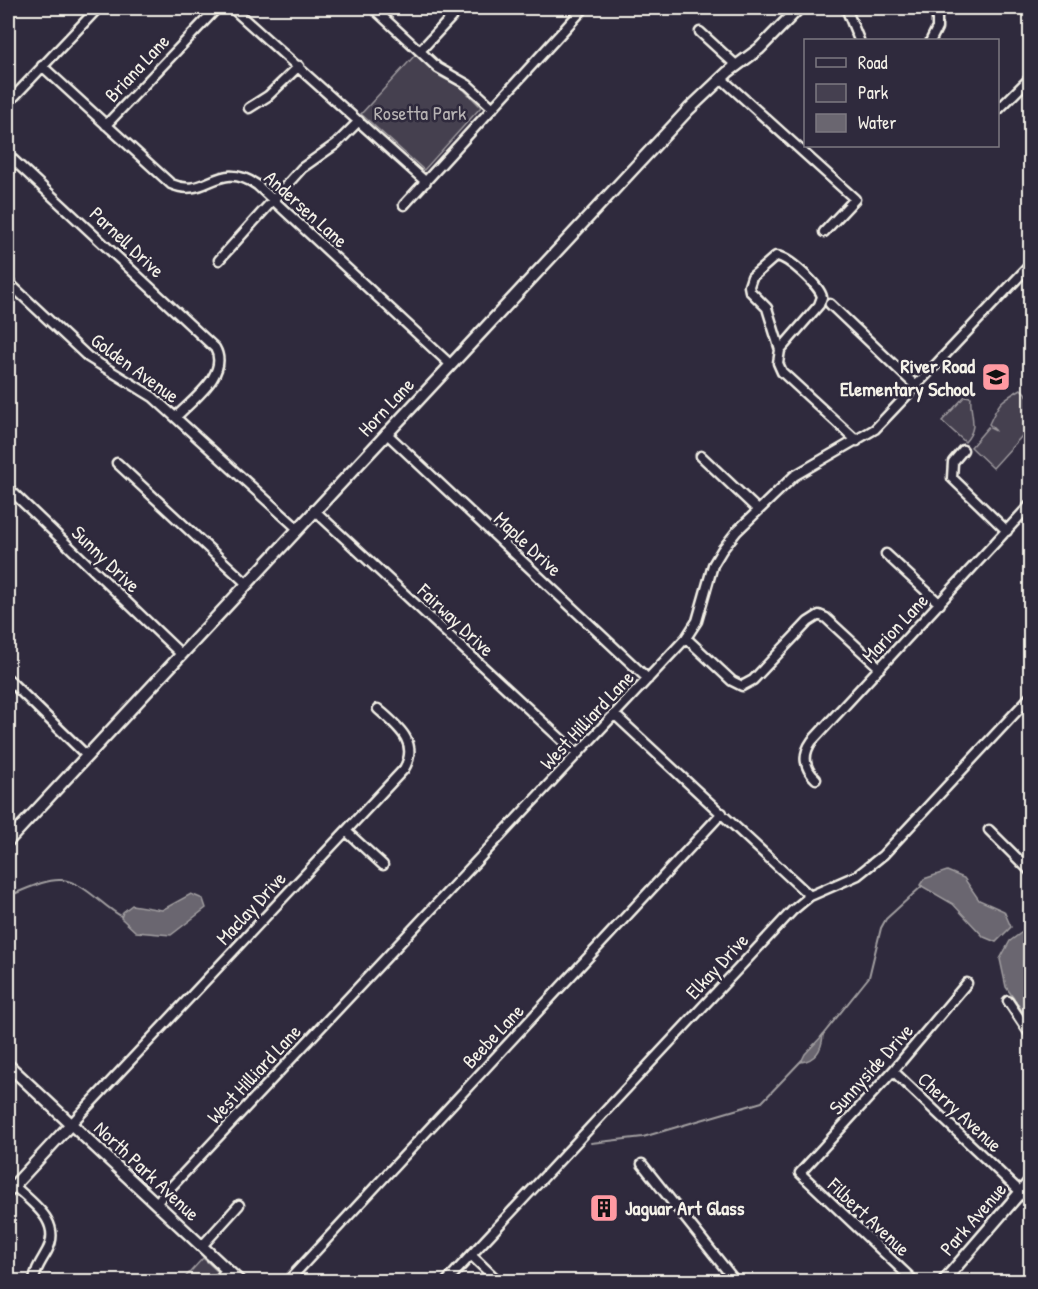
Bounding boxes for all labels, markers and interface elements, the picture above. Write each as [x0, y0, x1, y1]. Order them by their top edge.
street label: Briana Lane [98, 28, 175, 108]
legend [804, 39, 999, 147]
text: Road [858, 50, 888, 75]
text: Park [858, 80, 889, 105]
park label: Rosetta Park [374, 99, 466, 126]
text: Water [858, 110, 896, 135]
street label: Andersen Lane [259, 164, 354, 253]
street label: Parnell Drive [84, 200, 171, 283]
street label: Golden Avenue [86, 326, 185, 409]
place label: River Road Elementary School [840, 352, 976, 403]
school or university icon: River Road Elementary School [980, 361, 1012, 393]
street label: Horn Lane [352, 371, 420, 442]
street label: Maple Drive [488, 505, 568, 582]
street label: Sunny Drive [66, 519, 147, 598]
street label: Fairway Drive [412, 577, 500, 662]
street label: Marion Lane [855, 587, 934, 668]
street label: West Hilliard Lane [534, 664, 640, 775]
street label: Maclay Drive [210, 865, 292, 950]
street label: Elkay Drive [679, 927, 754, 1004]
street label: Beebe Lane [456, 997, 530, 1074]
street label: Sunnyside Drive [822, 1017, 919, 1120]
street label: West Hilliard Lane [201, 1018, 307, 1129]
street label: Cherry Avenue [912, 1065, 1009, 1158]
street label: North Park Avenue [89, 1115, 206, 1227]
street label: Filbert Avenue [822, 1171, 916, 1262]
street label: Park Avenue [933, 1176, 1012, 1261]
building icon: Jaguar Art Glass [588, 1192, 620, 1224]
place label: Jaguar Art Glass [625, 1194, 745, 1222]

